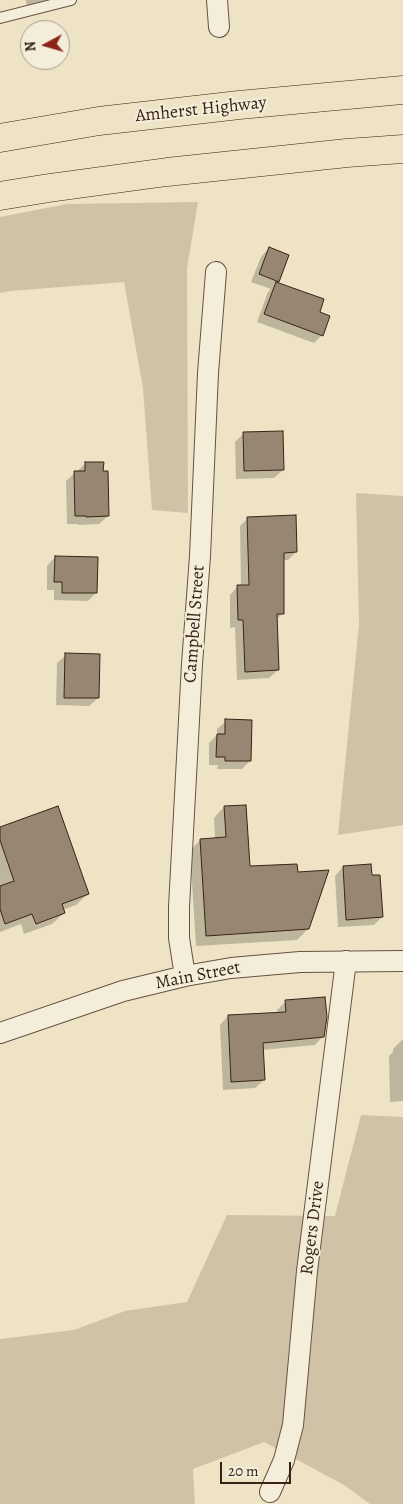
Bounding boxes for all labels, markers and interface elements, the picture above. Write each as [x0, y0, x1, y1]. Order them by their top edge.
north arrow [20, 20, 70, 70]
text: N [21, 40, 41, 53]
street label: Amherst Highway [134, 92, 268, 128]
street label: Campbell Street [180, 564, 210, 684]
street label: Main Street [154, 957, 242, 995]
street label: Rogers Drive [297, 1180, 329, 1276]
scale bar [223, 1452, 294, 1484]
text: 20 m [228, 1461, 259, 1481]

